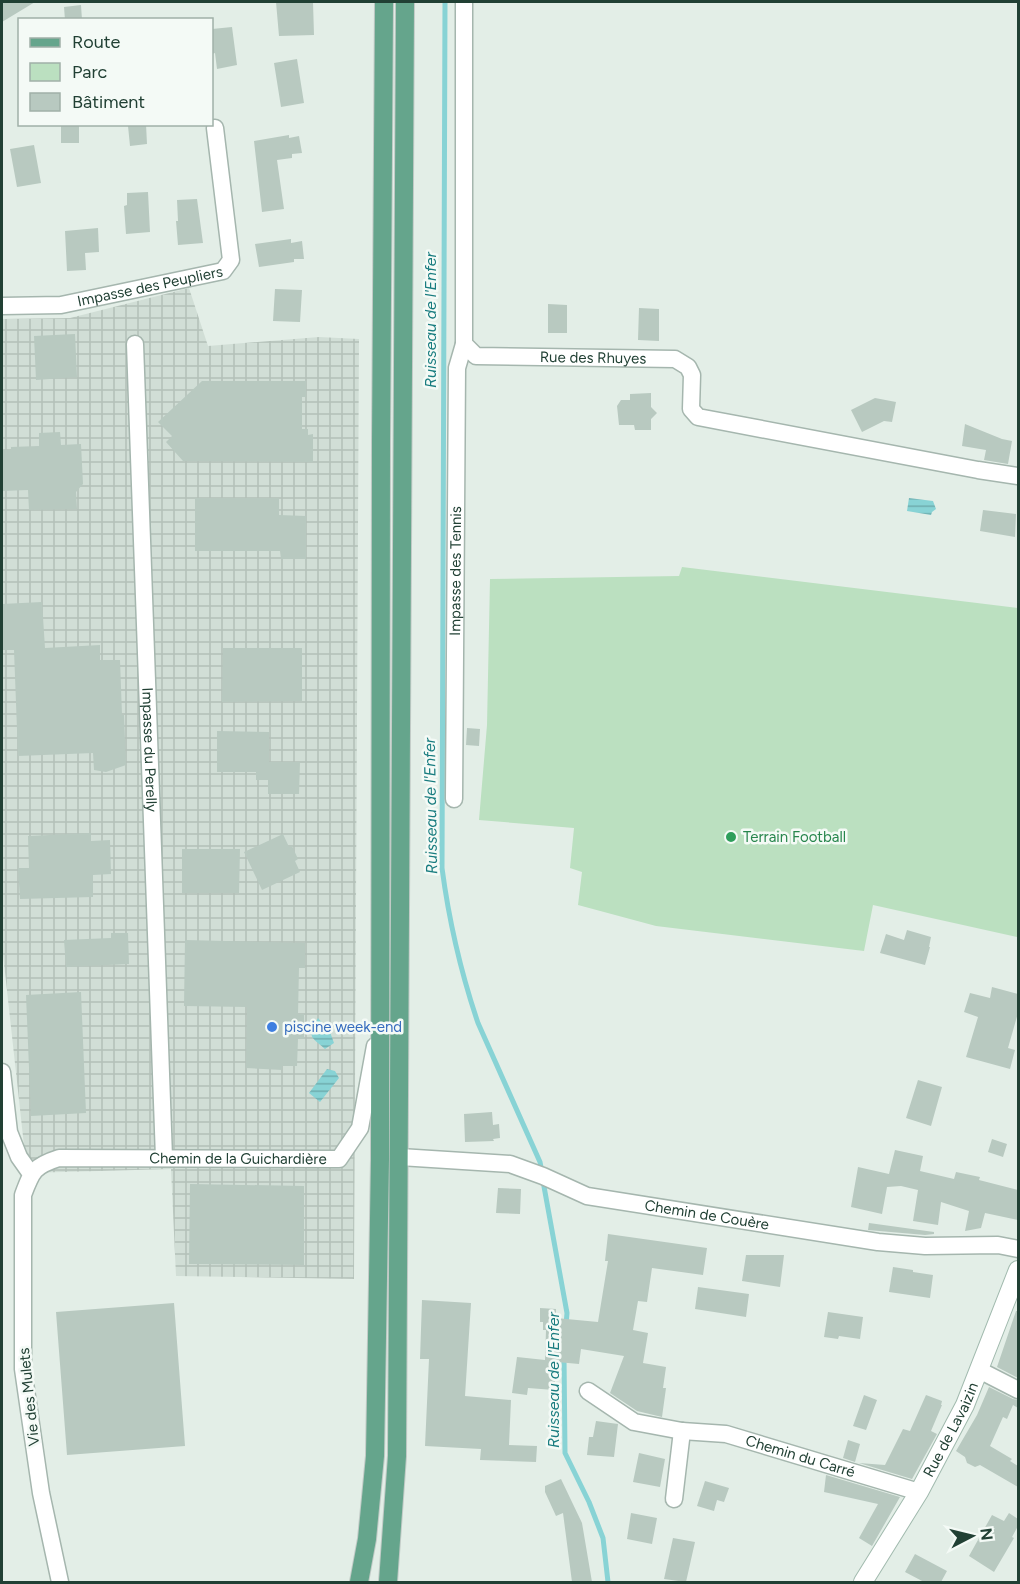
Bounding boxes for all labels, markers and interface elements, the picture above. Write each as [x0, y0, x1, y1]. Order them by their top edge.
legend [18, 18, 213, 126]
text: Route [72, 31, 121, 53]
text: Parc [72, 61, 108, 83]
text: Bâtiment [72, 91, 145, 113]
water label: Ruisseau de l'Enfer [421, 251, 440, 388]
street label: Impasse des Peupliers [76, 262, 224, 310]
street label: Rue des Rhuyes [540, 348, 646, 368]
street label: Impasse des Tennis [446, 506, 465, 636]
street label: Impasse du Perelly [138, 687, 161, 813]
water label: Ruisseau de l'Enfer [420, 737, 441, 874]
place label: Terrain Football [743, 828, 846, 846]
marker: Terrain Football [724, 830, 738, 844]
place label: piscine week-end [284, 1018, 402, 1036]
marker: piscine week-end [265, 1020, 279, 1034]
street label: Chemin de la Guichardière [149, 1149, 327, 1168]
street label: Chemin de Couère [643, 1196, 770, 1234]
water label: Ruisseau de l'Enfer [544, 1311, 563, 1448]
street label: Vie des Mulets [15, 1347, 43, 1447]
street label: Rue de Lavaizin [920, 1380, 982, 1480]
street label: Chemin du Carré [743, 1431, 857, 1481]
north arrow [942, 1506, 1002, 1566]
text: N [976, 1527, 997, 1542]

